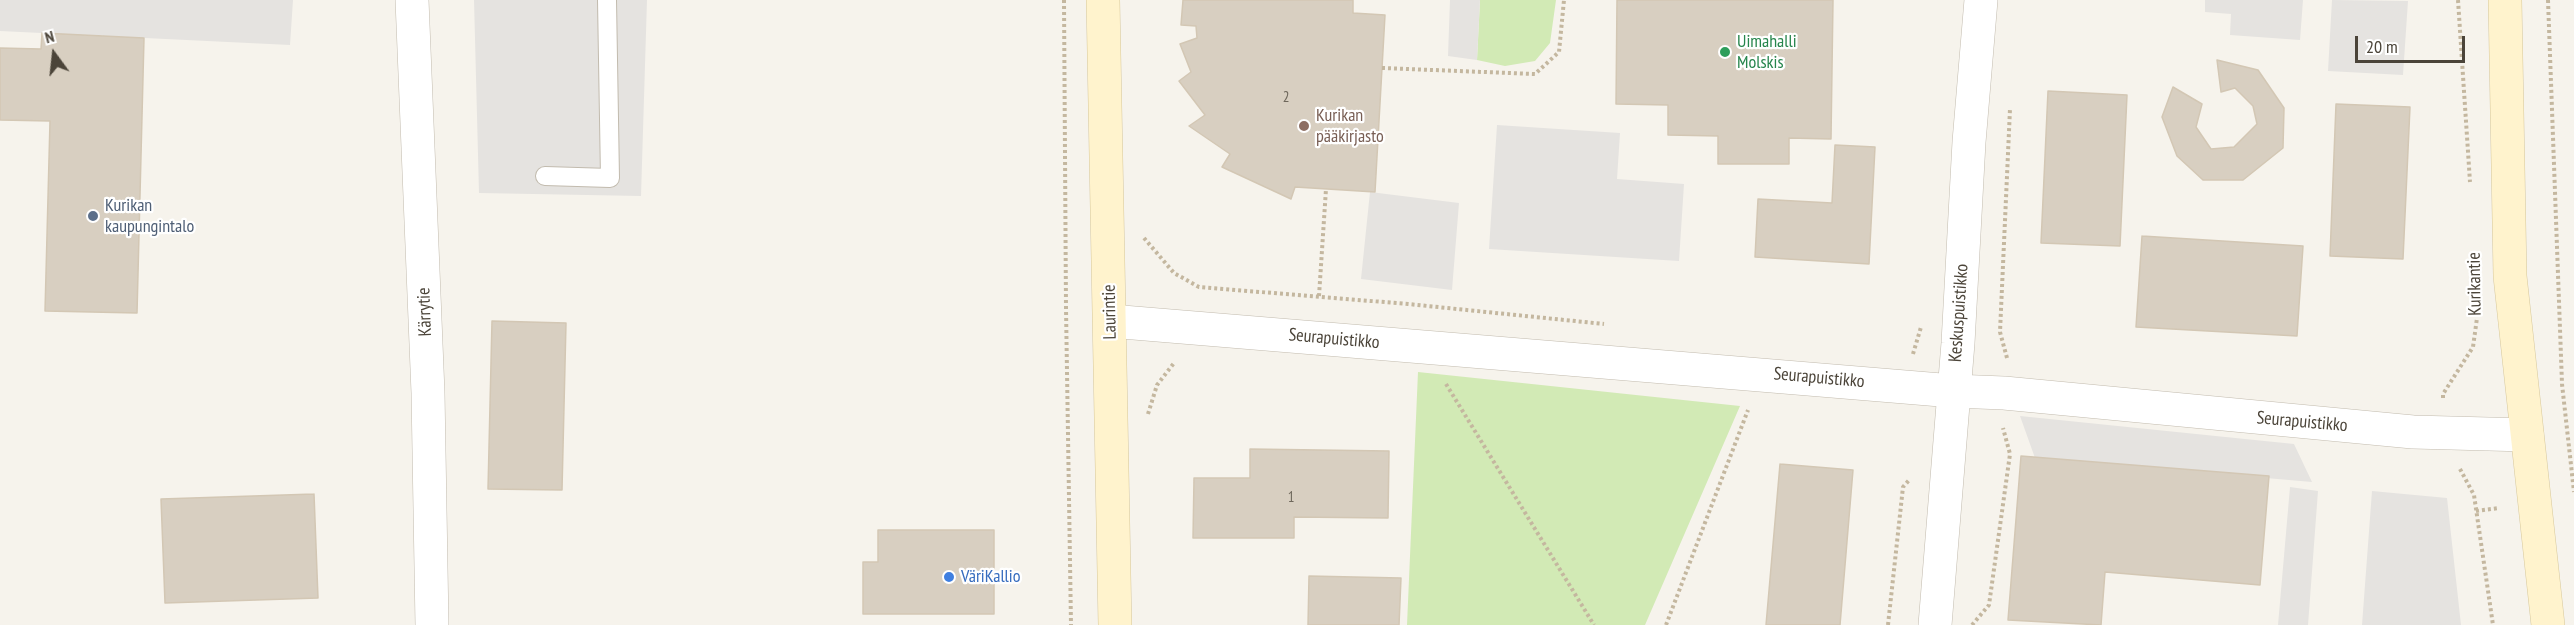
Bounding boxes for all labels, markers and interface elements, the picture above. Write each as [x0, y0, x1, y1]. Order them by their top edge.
north arrow [24, 24, 84, 84]
scale bar [2358, 24, 2468, 62]
text: N [43, 26, 56, 47]
place label: Uimahalli Molskis [1737, 31, 1797, 74]
text: 20 m [2366, 35, 2398, 58]
marker: Uimahalli Molskis [1718, 45, 1732, 59]
house number: 2 [1283, 89, 1289, 107]
place label: Kurikan pääkirjasto [1316, 105, 1384, 148]
marker: Kurikan pääkirjasto [1297, 119, 1311, 133]
place label: Kurikan kaupungintalo [105, 195, 194, 238]
marker: Kurikan kaupungintalo [86, 209, 100, 223]
street label: Kurikantie [2464, 252, 2486, 316]
street label: Keskuspuistikko [1945, 263, 1973, 363]
street label: Laurintie [1099, 284, 1121, 340]
street label: Kärrytie [413, 287, 437, 337]
street label: Seurapuistikko [1288, 324, 1380, 354]
street label: Seurapuistikko [1773, 363, 1865, 393]
street label: Seurapuistikko [2256, 407, 2348, 437]
house number: 1 [1288, 489, 1294, 507]
place label: VäriKallio [961, 566, 1020, 588]
marker: VäriKallio [942, 570, 956, 584]

